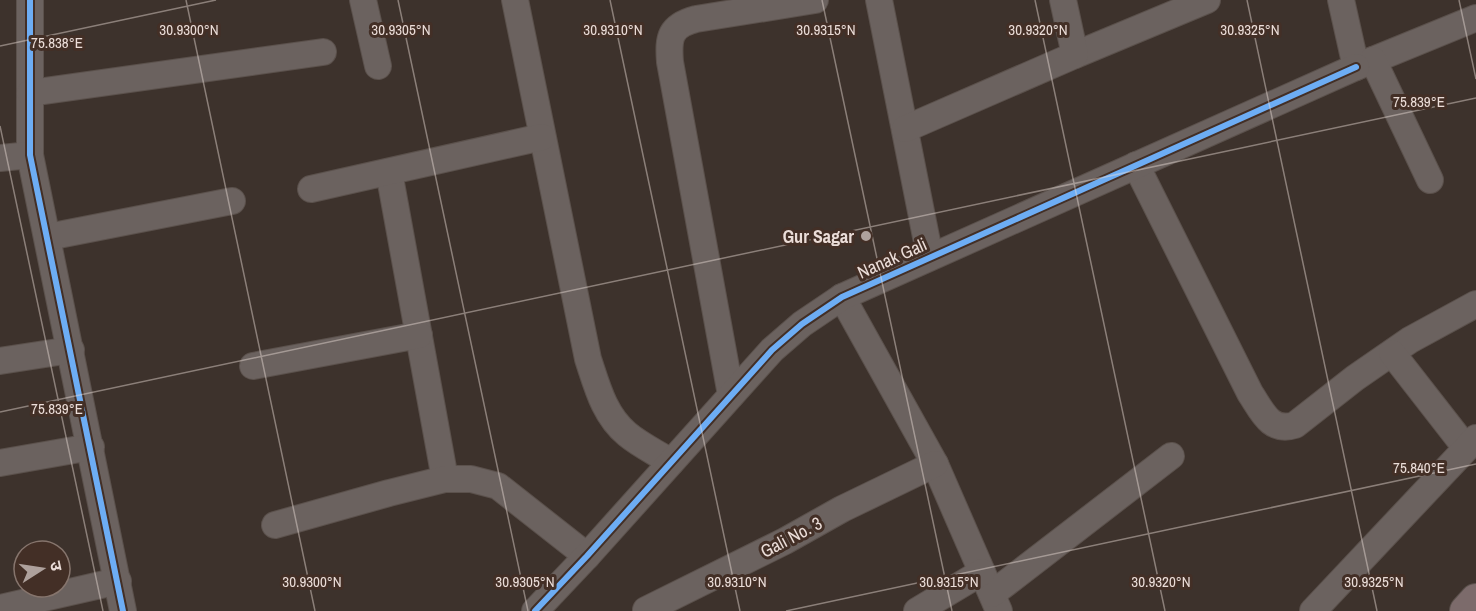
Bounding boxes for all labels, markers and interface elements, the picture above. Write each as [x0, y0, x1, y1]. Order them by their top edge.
text: 30.9300°N [159, 19, 219, 40]
text: 30.9305°N [371, 19, 431, 40]
text: 30.9310°N [583, 19, 643, 40]
text: 30.9315°N [796, 19, 856, 40]
text: 30.9320°N [1008, 19, 1068, 40]
text: 30.9325°N [1220, 19, 1280, 40]
text: 75.838°E [31, 32, 83, 53]
text: 75.839°E [1393, 91, 1445, 112]
place label: Gur Sagar [783, 224, 854, 249]
marker: Gur Sagar [859, 229, 873, 243]
street label: Nanak Gali [853, 232, 931, 284]
text: 75.839°E [31, 398, 83, 419]
text: 75.840°E [1393, 457, 1445, 478]
street label: Gali No. 3 [756, 510, 826, 564]
north arrow [12, 539, 72, 599]
text: उ [45, 559, 69, 573]
text: 30.9300°N [282, 571, 342, 592]
text: 30.9305°N [495, 571, 555, 592]
text: 30.9310°N [707, 571, 767, 592]
text: 30.9315°N [919, 571, 979, 592]
text: 30.9320°N [1131, 571, 1191, 592]
text: 30.9325°N [1344, 571, 1404, 592]

